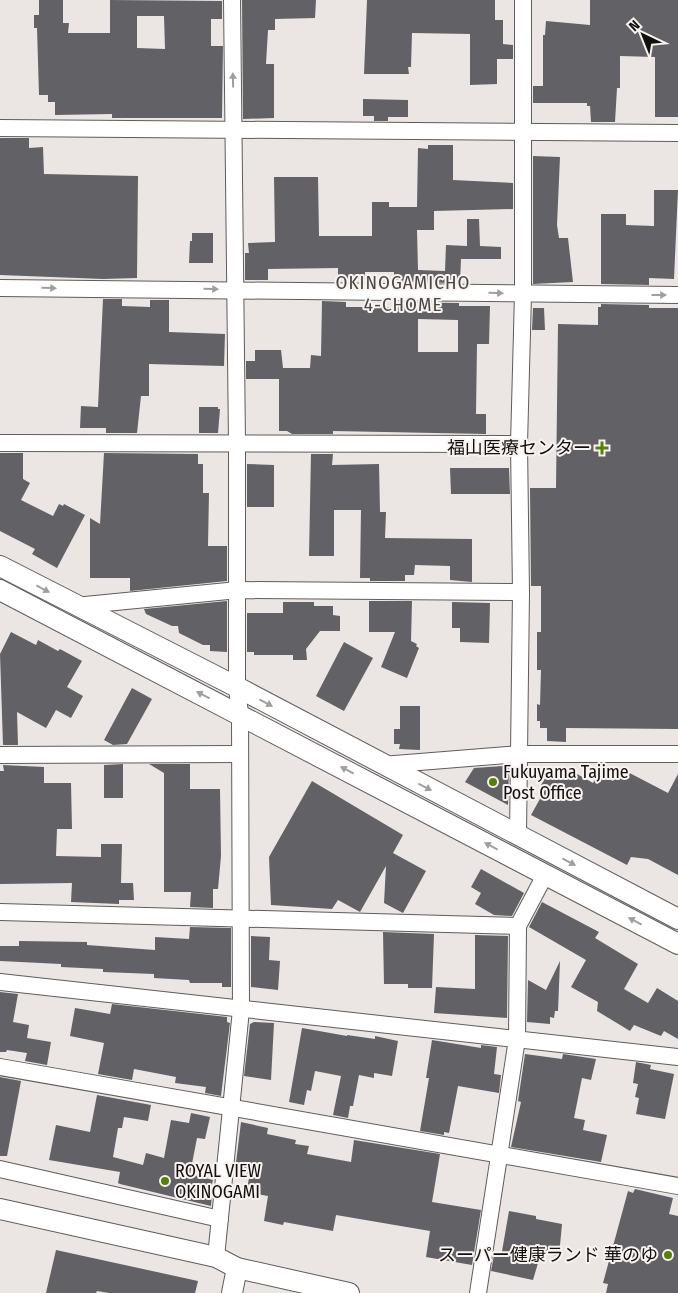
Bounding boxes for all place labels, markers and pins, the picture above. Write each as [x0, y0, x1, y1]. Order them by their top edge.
place label: 福山医療センター [447, 437, 591, 459]
marker: 福山医療センター [595, 441, 609, 455]
place label: Fukuyama Tajime Post Office [503, 761, 629, 804]
marker: Fukuyama Tajime Post Office [487, 776, 499, 788]
place label: ROYAL VIEW OKINOGAMI [175, 1160, 261, 1203]
marker: ROYAL VIEW OKINOGAMI [159, 1175, 171, 1187]
place label: スーパー健康ランド 華のゆ [438, 1244, 658, 1266]
marker: スーパー健康ランド 華のゆ [662, 1249, 674, 1261]

